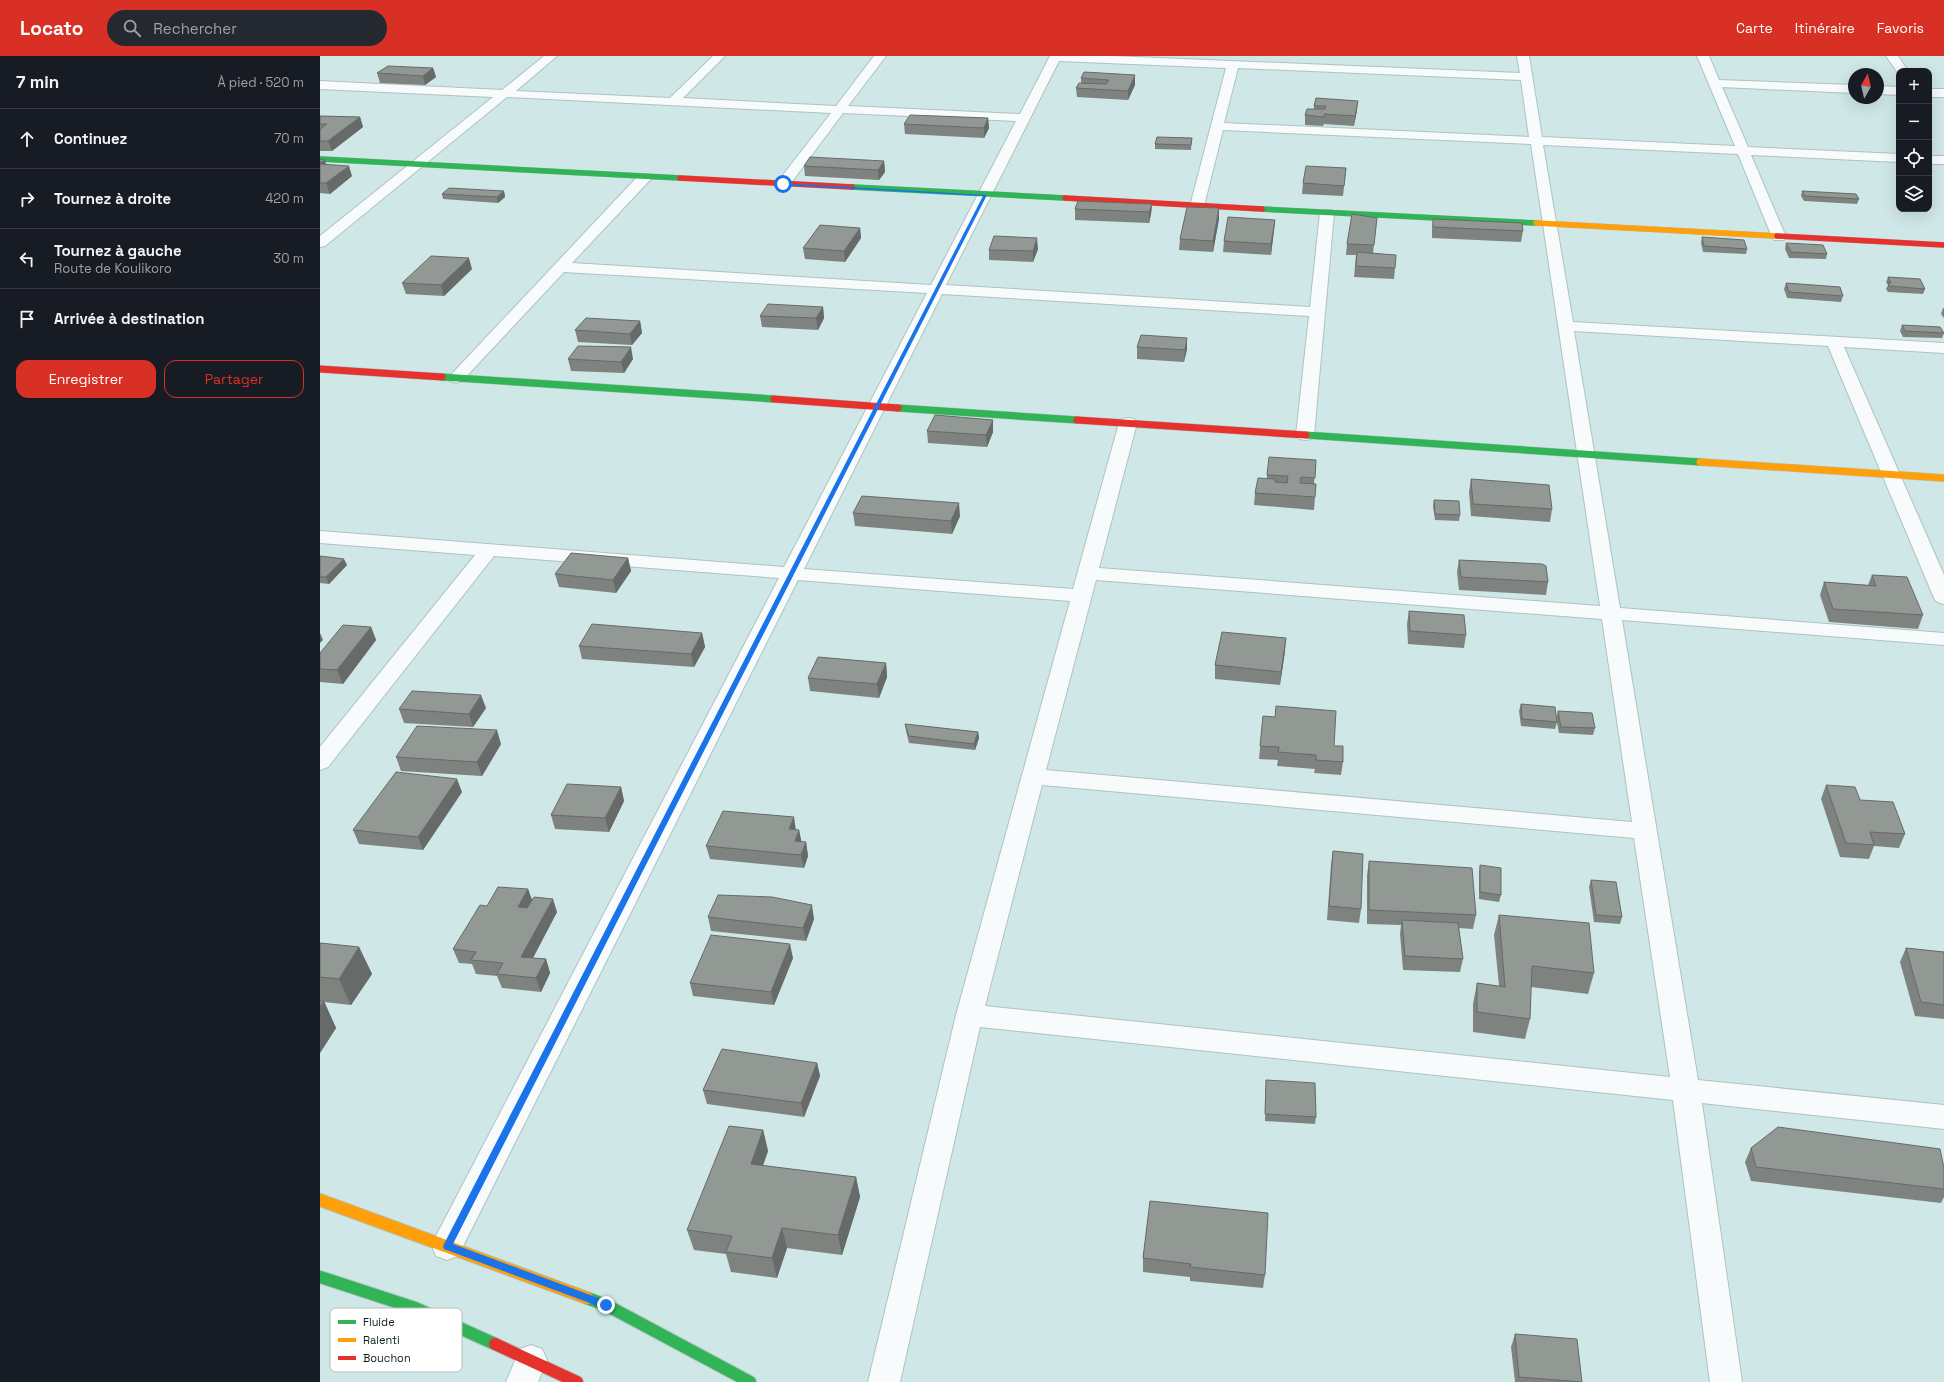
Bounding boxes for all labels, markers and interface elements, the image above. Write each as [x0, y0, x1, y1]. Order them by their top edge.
search box [107, 10, 387, 46]
text: Locato [20, 16, 83, 41]
icon: search [121, 17, 143, 39]
text: Rechercher [153, 19, 237, 38]
text: Carte [1736, 19, 1773, 37]
text: Itinéraire [1795, 19, 1855, 37]
text: Favoris [1877, 19, 1924, 37]
north arrow [1848, 68, 1884, 104]
map controls [1896, 68, 1932, 212]
button: + [1896, 68, 1932, 104]
text: 7 min [16, 71, 59, 93]
text: À pied · 520 m [218, 74, 304, 91]
button: − [1896, 104, 1932, 140]
icon: ahead [16, 128, 38, 150]
text: Continuez [54, 129, 127, 148]
text: 70 m [274, 130, 304, 147]
button: locate [1896, 140, 1932, 176]
route start [774, 175, 792, 193]
button: layers [1896, 176, 1932, 212]
icon: right [16, 188, 38, 210]
text: Tournez à droite [54, 189, 171, 208]
text: 420 m [265, 190, 304, 207]
text: Tournez à gauche [54, 241, 182, 260]
icon: left [16, 248, 38, 270]
text: 30 m [273, 250, 304, 267]
text: Route de Koulikoro [54, 260, 172, 277]
icon: arrive [16, 308, 38, 330]
text: Arrivée à destination [54, 309, 204, 328]
button: Enregistrer [16, 360, 156, 398]
button: Partager [164, 360, 304, 398]
route end [597, 1296, 615, 1314]
legend [330, 1308, 462, 1372]
text: Fluide [363, 1315, 395, 1329]
text: Ralenti [363, 1333, 400, 1347]
text: Bouchon [363, 1351, 411, 1365]

